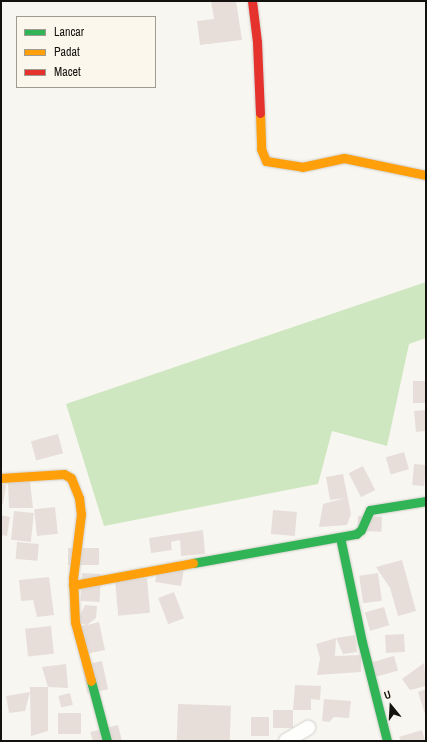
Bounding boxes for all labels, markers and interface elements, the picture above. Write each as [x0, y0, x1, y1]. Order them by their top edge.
legend [16, 16, 156, 88]
text: Lancar [54, 24, 84, 40]
text: Padat [54, 44, 80, 60]
text: Macet [54, 64, 81, 80]
north arrow [371, 686, 411, 726]
text: U [382, 687, 393, 702]

